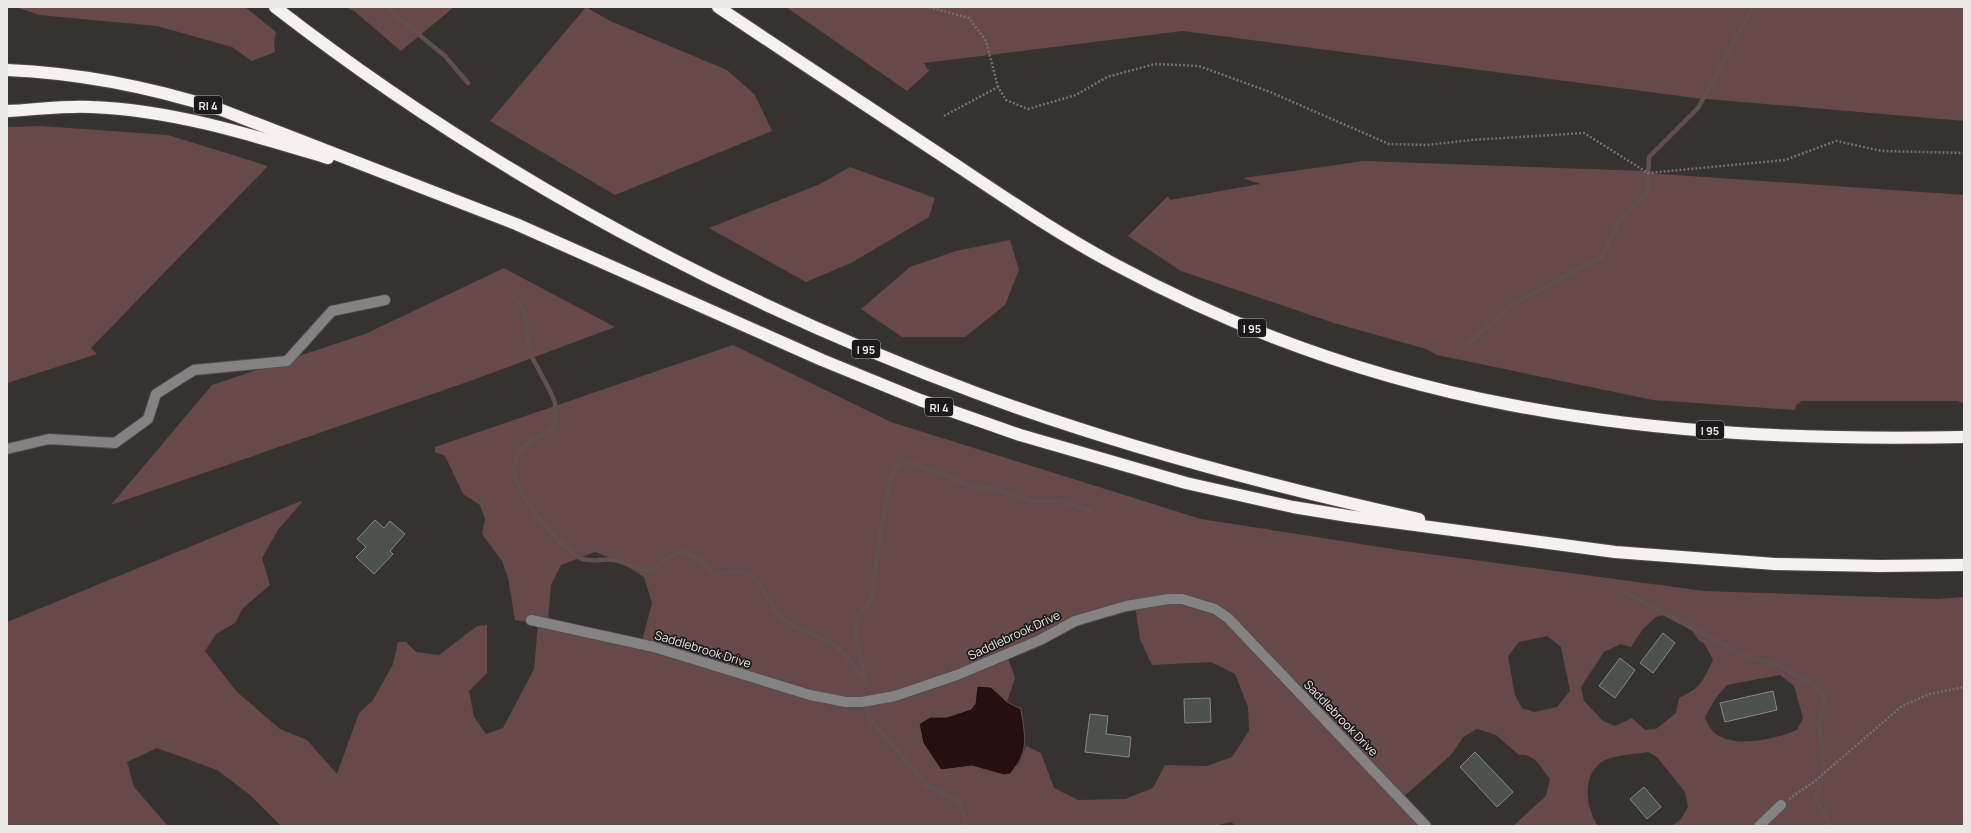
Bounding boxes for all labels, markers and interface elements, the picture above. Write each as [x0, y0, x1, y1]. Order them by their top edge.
road number: RI 4 [194, 96, 222, 114]
road number: I 95 [1238, 319, 1266, 337]
road number: I 95 [852, 340, 880, 358]
road number: RI 4 [925, 398, 953, 416]
road number: I 95 [1696, 421, 1724, 439]
street label: Saddlebrook Drive [965, 606, 1063, 664]
street label: Saddlebrook Drive [653, 626, 753, 672]
street label: Saddlebrook Drive [1300, 676, 1382, 760]

